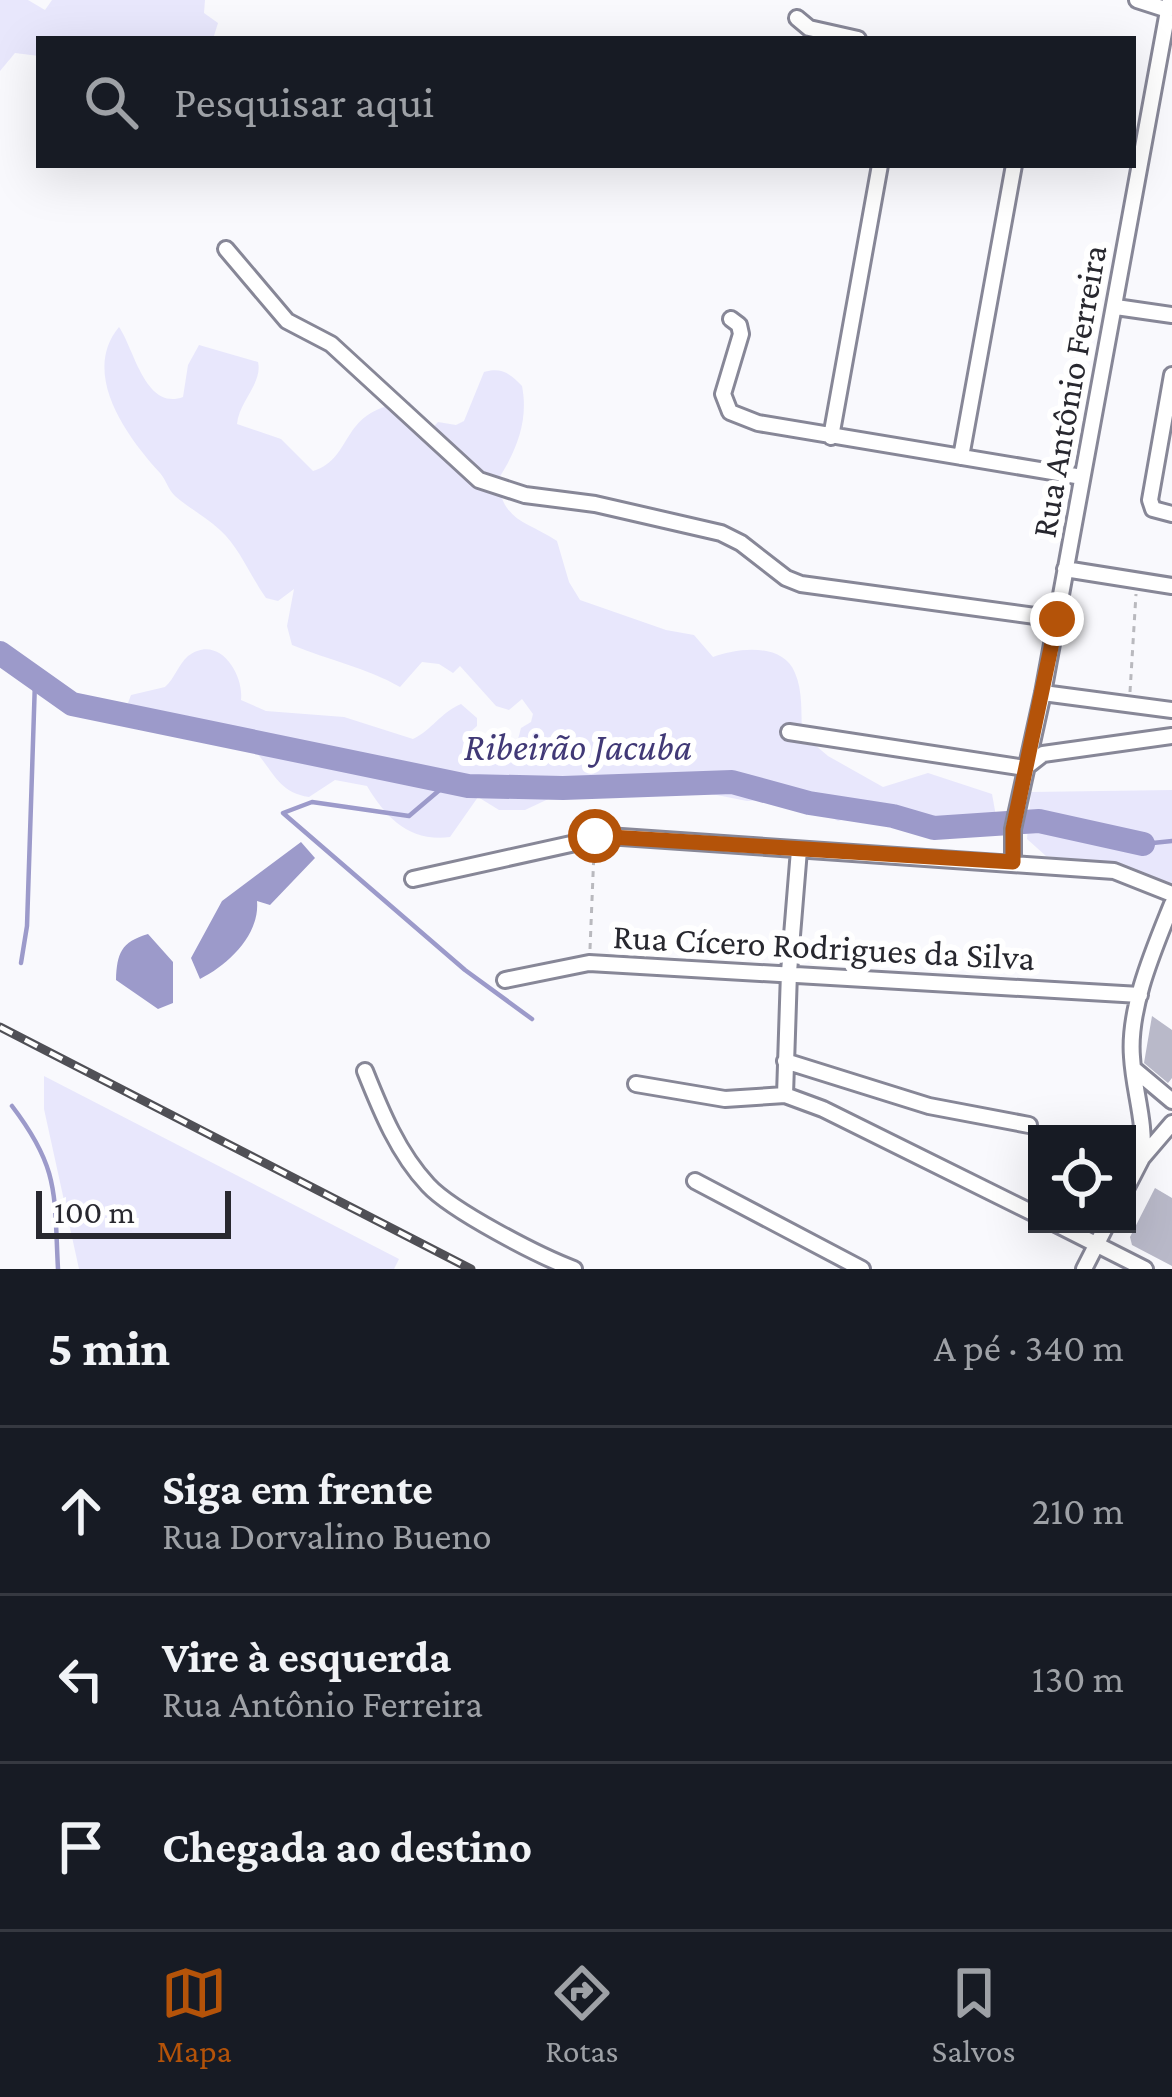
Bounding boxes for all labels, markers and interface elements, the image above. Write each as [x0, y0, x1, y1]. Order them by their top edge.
search box [36, 36, 1136, 168]
icon: search [78, 69, 144, 135]
text: Pesquisar aqui [174, 77, 434, 127]
street label: Rua Antônio Ferreira [1024, 242, 1114, 541]
route end [1030, 592, 1084, 646]
water label: Ribeirão Jacuba [464, 725, 692, 768]
route start [568, 809, 622, 863]
street label: Rua Cícero Rodrigues da Silva [612, 916, 1036, 978]
map controls [1028, 1125, 1136, 1233]
button: locate [1028, 1125, 1136, 1233]
scale bar [36, 1185, 231, 1238]
text: 100 m [54, 1193, 135, 1230]
text: 5 min [48, 1319, 170, 1376]
text: A pé · 340 m [934, 1326, 1124, 1369]
text: Siga em frente [162, 1464, 433, 1514]
icon: ahead [48, 1478, 114, 1544]
text: 210 m [1032, 1489, 1124, 1532]
text: Rua Dorvalino Bueno [162, 1514, 492, 1557]
text: Vire à esquerda [162, 1632, 451, 1682]
icon: left [48, 1646, 114, 1712]
text: 130 m [1032, 1657, 1124, 1700]
text: Rua Antônio Ferreira [162, 1682, 483, 1725]
icon: arrive [48, 1814, 114, 1880]
text: Chegada ao destino [162, 1822, 532, 1872]
tab: Mapa [157, 1960, 232, 2069]
tab: Rotas [545, 1960, 618, 2069]
tab: Salvos [932, 1960, 1015, 2069]

